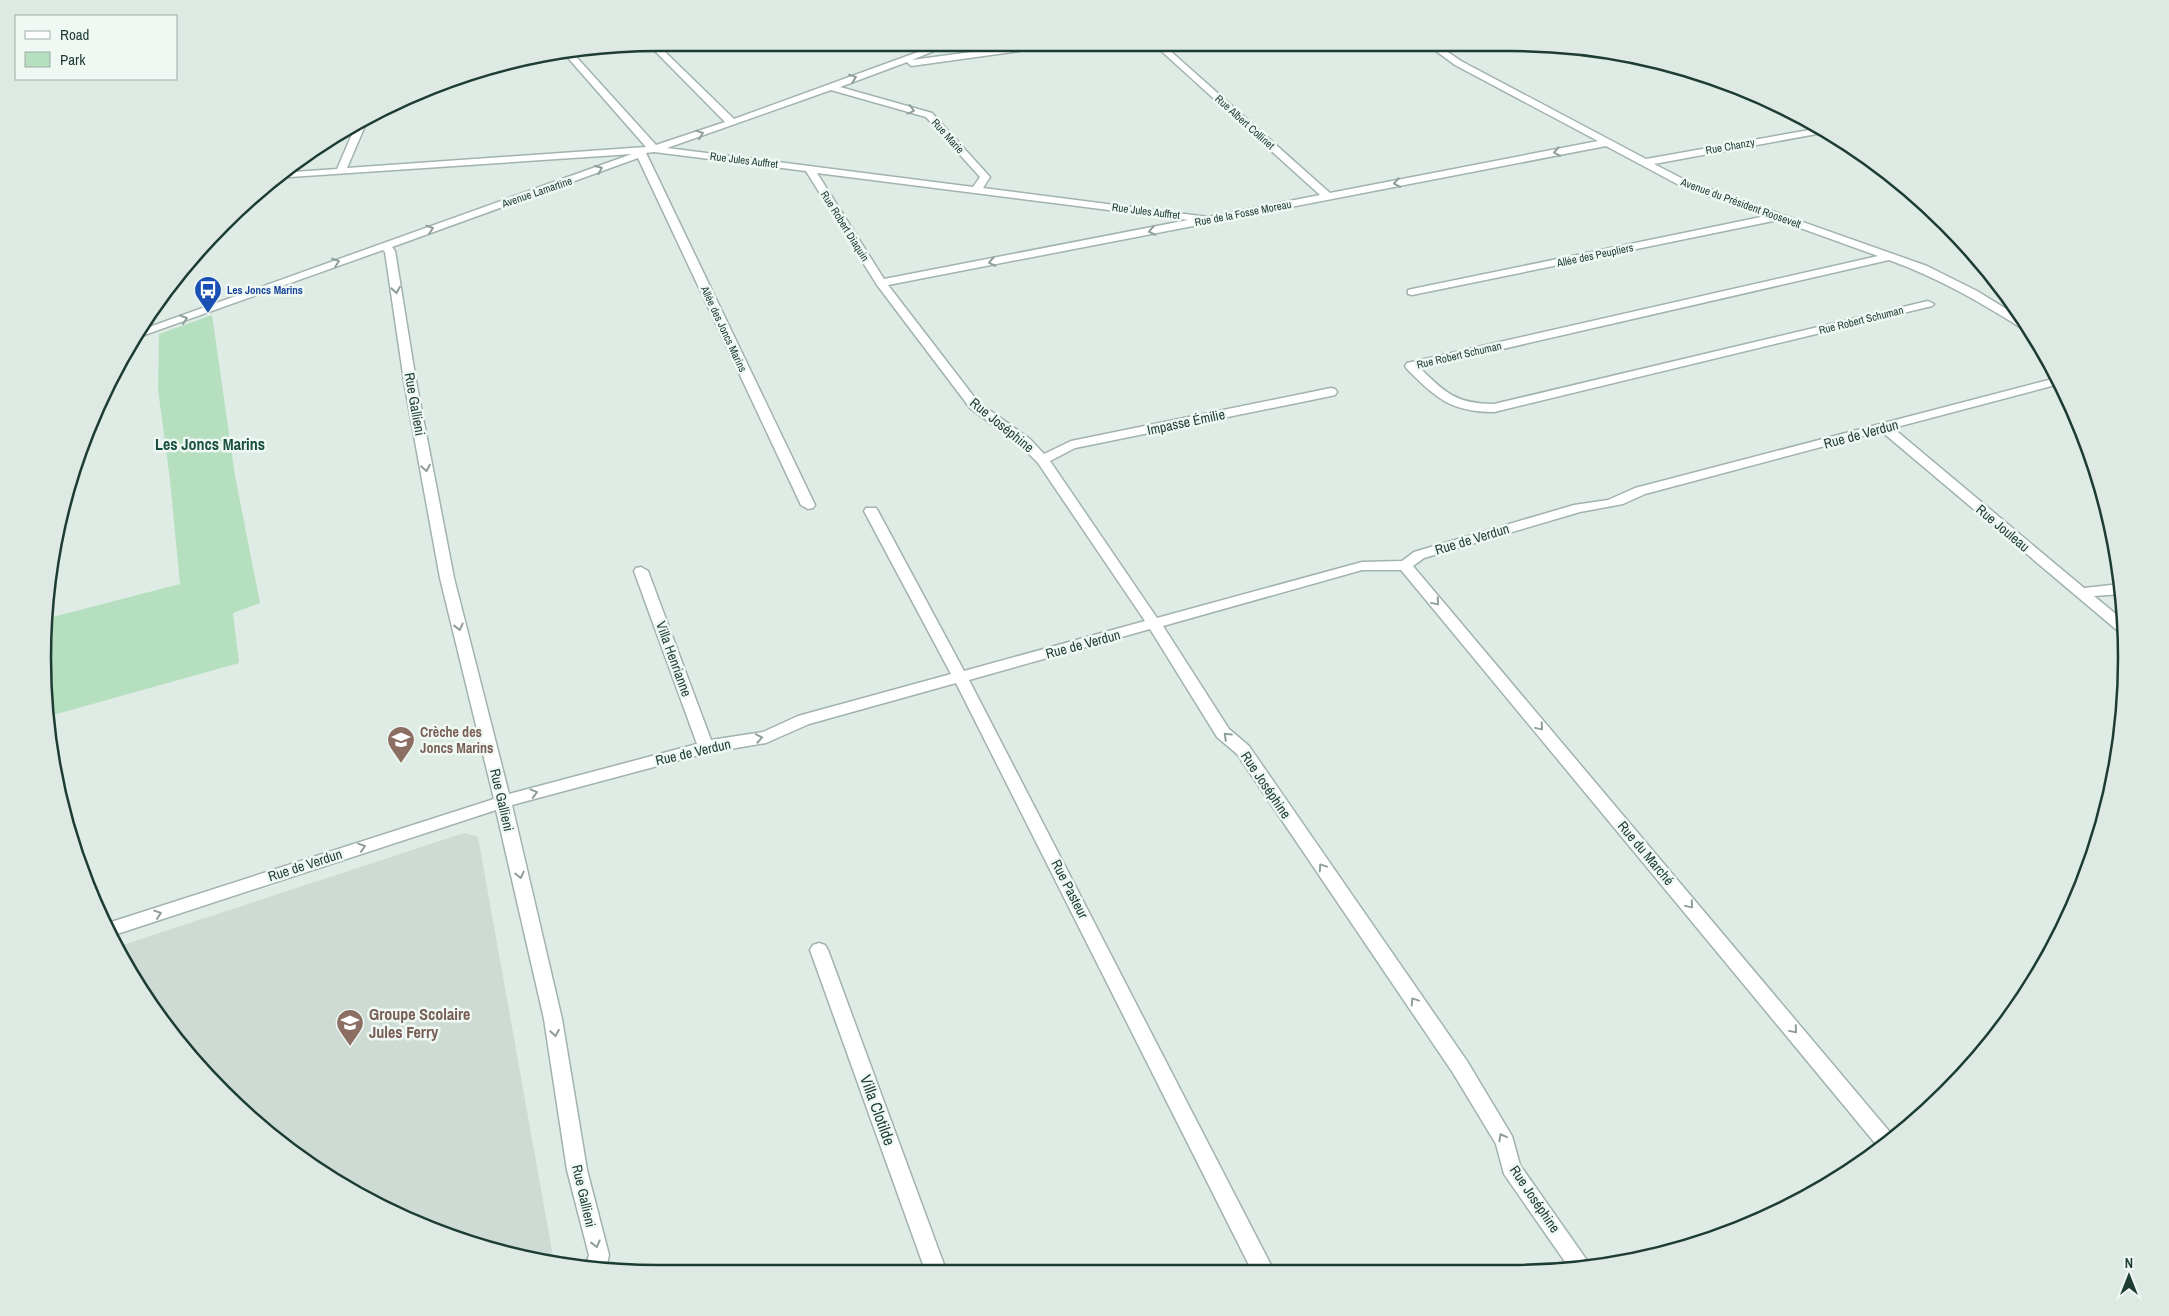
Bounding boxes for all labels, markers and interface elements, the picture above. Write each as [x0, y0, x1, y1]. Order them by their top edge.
legend [15, 15, 178, 80]
text: Road [60, 24, 89, 45]
text: Park [60, 49, 86, 70]
one-way arrow [848, 74, 857, 84]
street label: Rue Albert Collinet [1212, 92, 1278, 153]
one-way arrow [907, 104, 915, 114]
street label: Rue Marie [929, 116, 967, 156]
one-way arrow [695, 129, 704, 139]
street label: Rue Chanzy [1704, 135, 1756, 157]
one-way arrow [1553, 147, 1561, 157]
street label: Rue Jules Auffret [709, 149, 779, 171]
one-way arrow [594, 165, 603, 176]
street label: Avenue Lamartine [499, 173, 574, 211]
street label: Avenue du Président Roosevelt [1678, 174, 1803, 231]
one-way arrow [1393, 178, 1402, 188]
street label: Rue Robert Diaquin [818, 188, 872, 264]
street label: Rue de la Fosse Moreau [1193, 197, 1293, 229]
street label: Rue Jules Auffret [1111, 200, 1181, 222]
one-way arrow [425, 225, 433, 235]
one-way arrow [1148, 225, 1156, 235]
street label: Allée des Peupliers [1555, 240, 1635, 270]
one-way arrow [988, 256, 997, 266]
one-way arrow [331, 258, 340, 268]
bus stop icon: Les Joncs Marins [193, 275, 223, 314]
place label: Les Joncs Marins [227, 283, 303, 297]
street label: Allée des Joncs Marins [698, 283, 750, 375]
one-way arrow [391, 286, 401, 295]
street label: Rue Robert Schuman [1817, 303, 1905, 337]
one-way arrow [179, 315, 188, 325]
street label: Rue Robert Schuman [1415, 338, 1503, 372]
street label: Rue Gallieni [401, 371, 429, 437]
street label: Rue Joséphine [966, 394, 1038, 456]
street label: Impasse Émilie [1145, 405, 1227, 439]
street label: Rue de Verdun [1822, 415, 1900, 453]
district label: Les Joncs Marins [155, 433, 265, 455]
one-way arrow [421, 463, 431, 472]
street label: Rue Jouleau [1973, 500, 2033, 556]
street label: Rue de Verdun [1433, 519, 1511, 559]
one-way arrow [1430, 597, 1439, 606]
street label: Villa Henrianne [652, 619, 696, 699]
one-way arrow [454, 622, 464, 630]
street label: Rue de Verdun [1044, 625, 1122, 663]
one-way arrow [1535, 721, 1543, 730]
place label: Crèche des Joncs Marins [420, 723, 493, 757]
school or university icon: Crèche des Joncs Marins [386, 725, 416, 764]
one-way arrow [1224, 732, 1233, 741]
one-way arrow [755, 734, 764, 744]
street label: Rue de Verdun [654, 735, 732, 769]
street label: Rue Joséphine [1237, 748, 1295, 822]
street label: Rue Gallieni [486, 767, 518, 833]
one-way arrow [529, 789, 537, 799]
street label: Rue du Marché [1614, 817, 1678, 889]
one-way arrow [357, 842, 366, 852]
street label: Rue de Verdun [266, 845, 344, 885]
street label: Rue Pasteur [1047, 856, 1093, 922]
one-way arrow [1319, 863, 1328, 872]
one-way arrow [514, 870, 525, 879]
one-way arrow [1684, 900, 1693, 909]
one-way arrow [153, 909, 161, 919]
one-way arrow [1411, 997, 1420, 1006]
place label: Groupe Scolaire Jules Ferry [369, 1003, 470, 1043]
school or university icon: Groupe Scolaire Jules Ferry [335, 1008, 365, 1047]
one-way arrow [1788, 1024, 1796, 1033]
one-way arrow [549, 1030, 560, 1038]
street label: Villa Clotilde [855, 1072, 901, 1148]
one-way arrow [1498, 1134, 1508, 1143]
street label: Rue Joséphine [1506, 1162, 1564, 1236]
street label: Rue Gallieni [568, 1163, 600, 1229]
one-way arrow [590, 1240, 601, 1249]
north arrow [2104, 1251, 2154, 1301]
text: N [2125, 1254, 2133, 1272]

